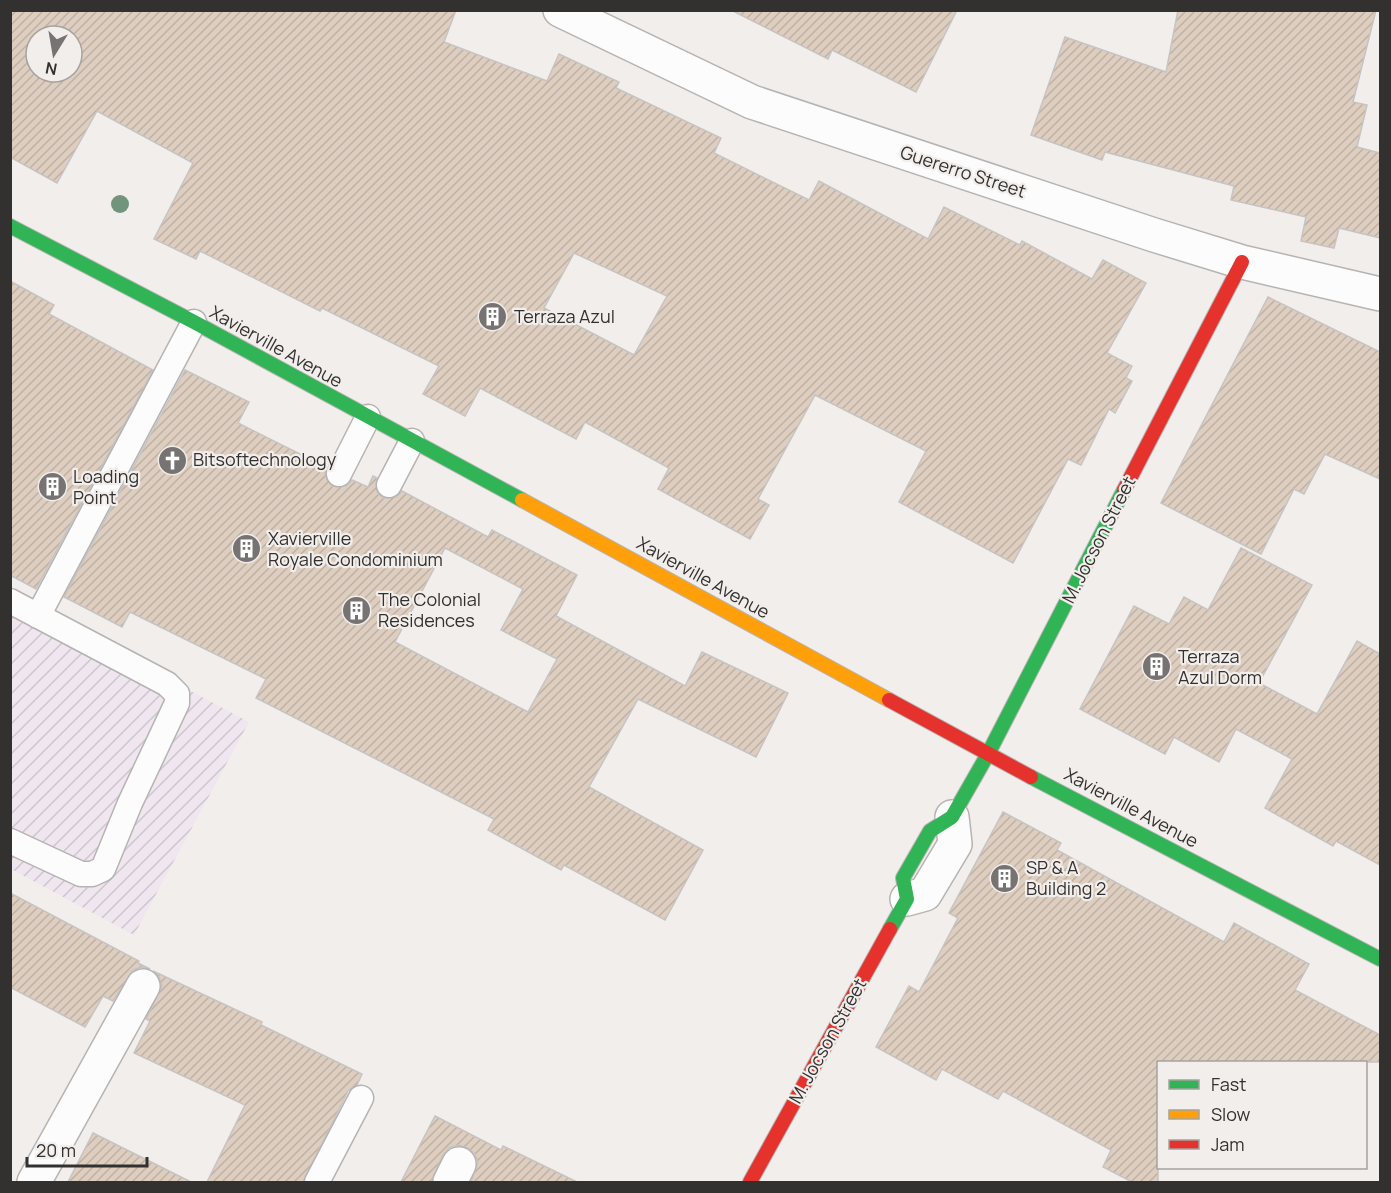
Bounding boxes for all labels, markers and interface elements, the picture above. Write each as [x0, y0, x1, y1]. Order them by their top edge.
north arrow [24, 24, 84, 84]
text: N [43, 57, 59, 81]
street label: Guererro Street [897, 139, 1029, 203]
street label: Xavierville Avenue [206, 300, 347, 393]
building icon: Terraza Azul [477, 301, 509, 333]
place label: Terraza Azul [514, 304, 615, 328]
church icon: Bitsoftechnology [156, 444, 188, 476]
place label: Bitsoftechnology [193, 447, 337, 471]
place label: Loading Point [73, 464, 139, 509]
building icon: Loading Point [36, 471, 68, 503]
street label: M. Jocson Street [1056, 472, 1140, 607]
place label: Xavierville Royale Condominium [268, 526, 443, 571]
street label: Xavierville Avenue [633, 531, 774, 624]
building icon: Xavierville Royale Condominium [231, 533, 263, 565]
place label: The Colonial Residences [378, 587, 481, 632]
building icon: The Colonial Residences [341, 594, 373, 626]
place label: Terraza Azul Dorm [1178, 644, 1262, 689]
building icon: Terraza Azul Dorm [1141, 651, 1173, 683]
street label: Xavierville Avenue [1060, 762, 1203, 853]
place label: SP & A Building 2 [1026, 855, 1106, 900]
building icon: SP & A Building 2 [989, 862, 1021, 894]
street label: M. Jocson Street [783, 974, 871, 1107]
legend [1157, 1061, 1367, 1169]
text: Fast [1211, 1072, 1246, 1096]
text: Slow [1211, 1102, 1251, 1126]
scale bar [27, 1130, 147, 1168]
text: Jam [1211, 1132, 1245, 1156]
text: 20 m [36, 1138, 76, 1162]

